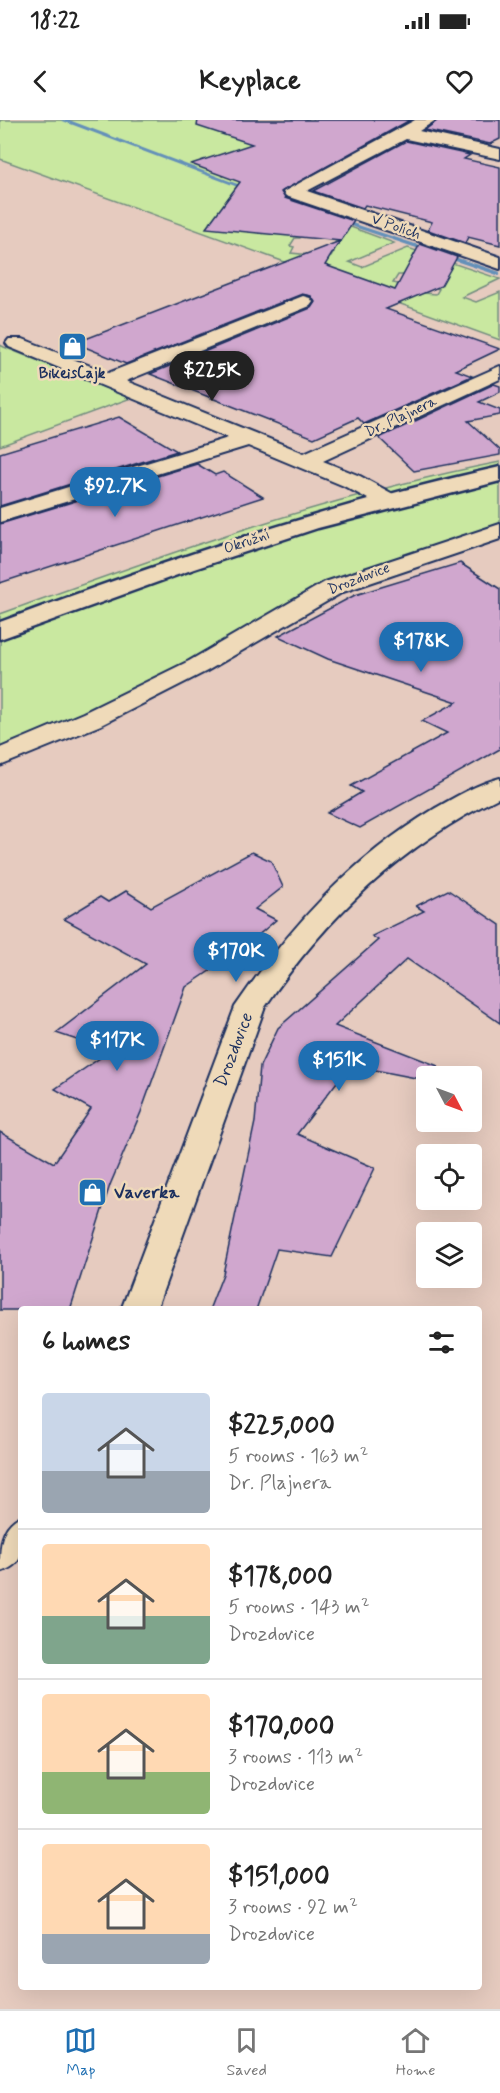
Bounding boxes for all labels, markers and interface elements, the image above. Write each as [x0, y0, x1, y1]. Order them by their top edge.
text: 18:22 [30, 7, 80, 35]
text: Keyplace [199, 64, 301, 99]
icon: back [24, 65, 57, 98]
icon: heart [443, 65, 476, 98]
street label: V Polích [369, 209, 423, 245]
shop icon: BikeisCajk [56, 331, 88, 363]
pin: $225K [170, 351, 254, 402]
text: $225K [183, 357, 241, 384]
place label: BikeisCajk [39, 364, 106, 384]
street label: Dr. Plajnera [362, 391, 441, 442]
pin: $92.7K [66, 467, 164, 518]
text: $92.7K [84, 473, 146, 500]
street label: Okružní [221, 525, 273, 559]
street label: Drozdovice [325, 558, 393, 600]
pin: $178K [379, 622, 463, 673]
text: $178K [393, 628, 449, 655]
pin: $170K [194, 932, 278, 983]
text: $170K [208, 938, 264, 965]
street label: Drozdovice [209, 1009, 259, 1091]
pin: $117K [75, 1021, 159, 1072]
text: $117K [90, 1027, 144, 1054]
pin: $151K [297, 1041, 381, 1092]
text: $151K [312, 1047, 366, 1074]
north arrow [416, 1066, 482, 1132]
map controls [416, 1066, 482, 1288]
button: locate [416, 1144, 482, 1210]
shop icon: Vaverka [77, 1177, 109, 1209]
place label: Vaverka [114, 1181, 180, 1205]
button: layers [416, 1222, 482, 1288]
text: 6 homes [42, 1325, 130, 1359]
icon: filters [425, 1326, 458, 1359]
text: $225,000 [228, 1409, 335, 1443]
icon: home [90, 1417, 162, 1489]
text: 5 rooms · 163 m² [228, 1443, 368, 1470]
text: Dr. Plajnera [228, 1470, 331, 1497]
text: $178,000 [228, 1560, 333, 1594]
icon: home [90, 1568, 162, 1640]
text: 5 rooms · 143 m² [228, 1594, 370, 1621]
text: Drozdovice [228, 1621, 315, 1648]
text: $170,000 [228, 1710, 334, 1744]
icon: home [90, 1718, 162, 1790]
text: 3 rooms · 113 m² [228, 1744, 363, 1771]
text: Drozdovice [228, 1771, 315, 1798]
text: $151,000 [228, 1860, 330, 1894]
icon: home [90, 1868, 162, 1940]
text: 3 rooms · 92 m² [228, 1894, 358, 1921]
text: Drozdovice [228, 1921, 315, 1948]
tab: Map [64, 2024, 97, 2081]
tab: Saved [226, 2024, 267, 2081]
tab: Home [396, 2024, 436, 2081]

